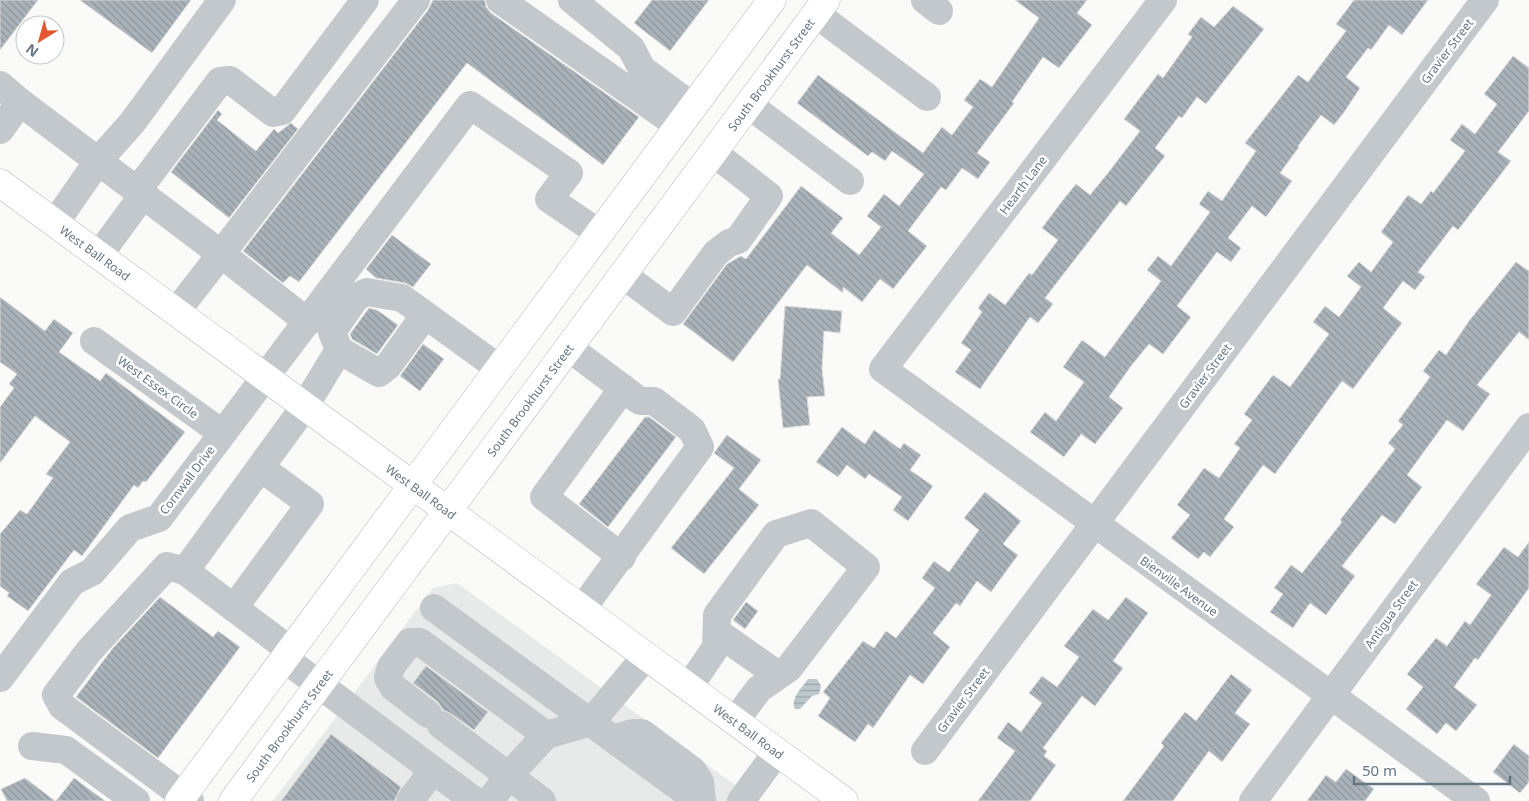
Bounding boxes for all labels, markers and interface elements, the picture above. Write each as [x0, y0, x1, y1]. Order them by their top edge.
street label: South Brookhurst Street [724, 14, 819, 134]
street label: Gravier Street [1417, 14, 1478, 87]
north arrow [15, 15, 65, 65]
text: N [22, 40, 42, 62]
street label: Hearth Lane [995, 152, 1051, 218]
street label: West Ball Road [56, 221, 134, 284]
street label: Gravier Street [1175, 339, 1236, 412]
street label: South Brookhurst Street [483, 340, 578, 460]
street label: West Essex Circle [114, 352, 202, 422]
street label: Cornwall Drive [155, 442, 219, 518]
street label: West Ball Road [382, 460, 460, 523]
street label: Bienville Avenue [1137, 552, 1222, 620]
street label: Antigua Street [1360, 576, 1422, 652]
street label: Gravier Street [933, 663, 994, 736]
street label: South Brookhurst Street [242, 665, 337, 785]
street label: West Ball Road [710, 700, 788, 763]
scale bar [1354, 754, 1510, 786]
text: 50 m [1362, 760, 1397, 780]

